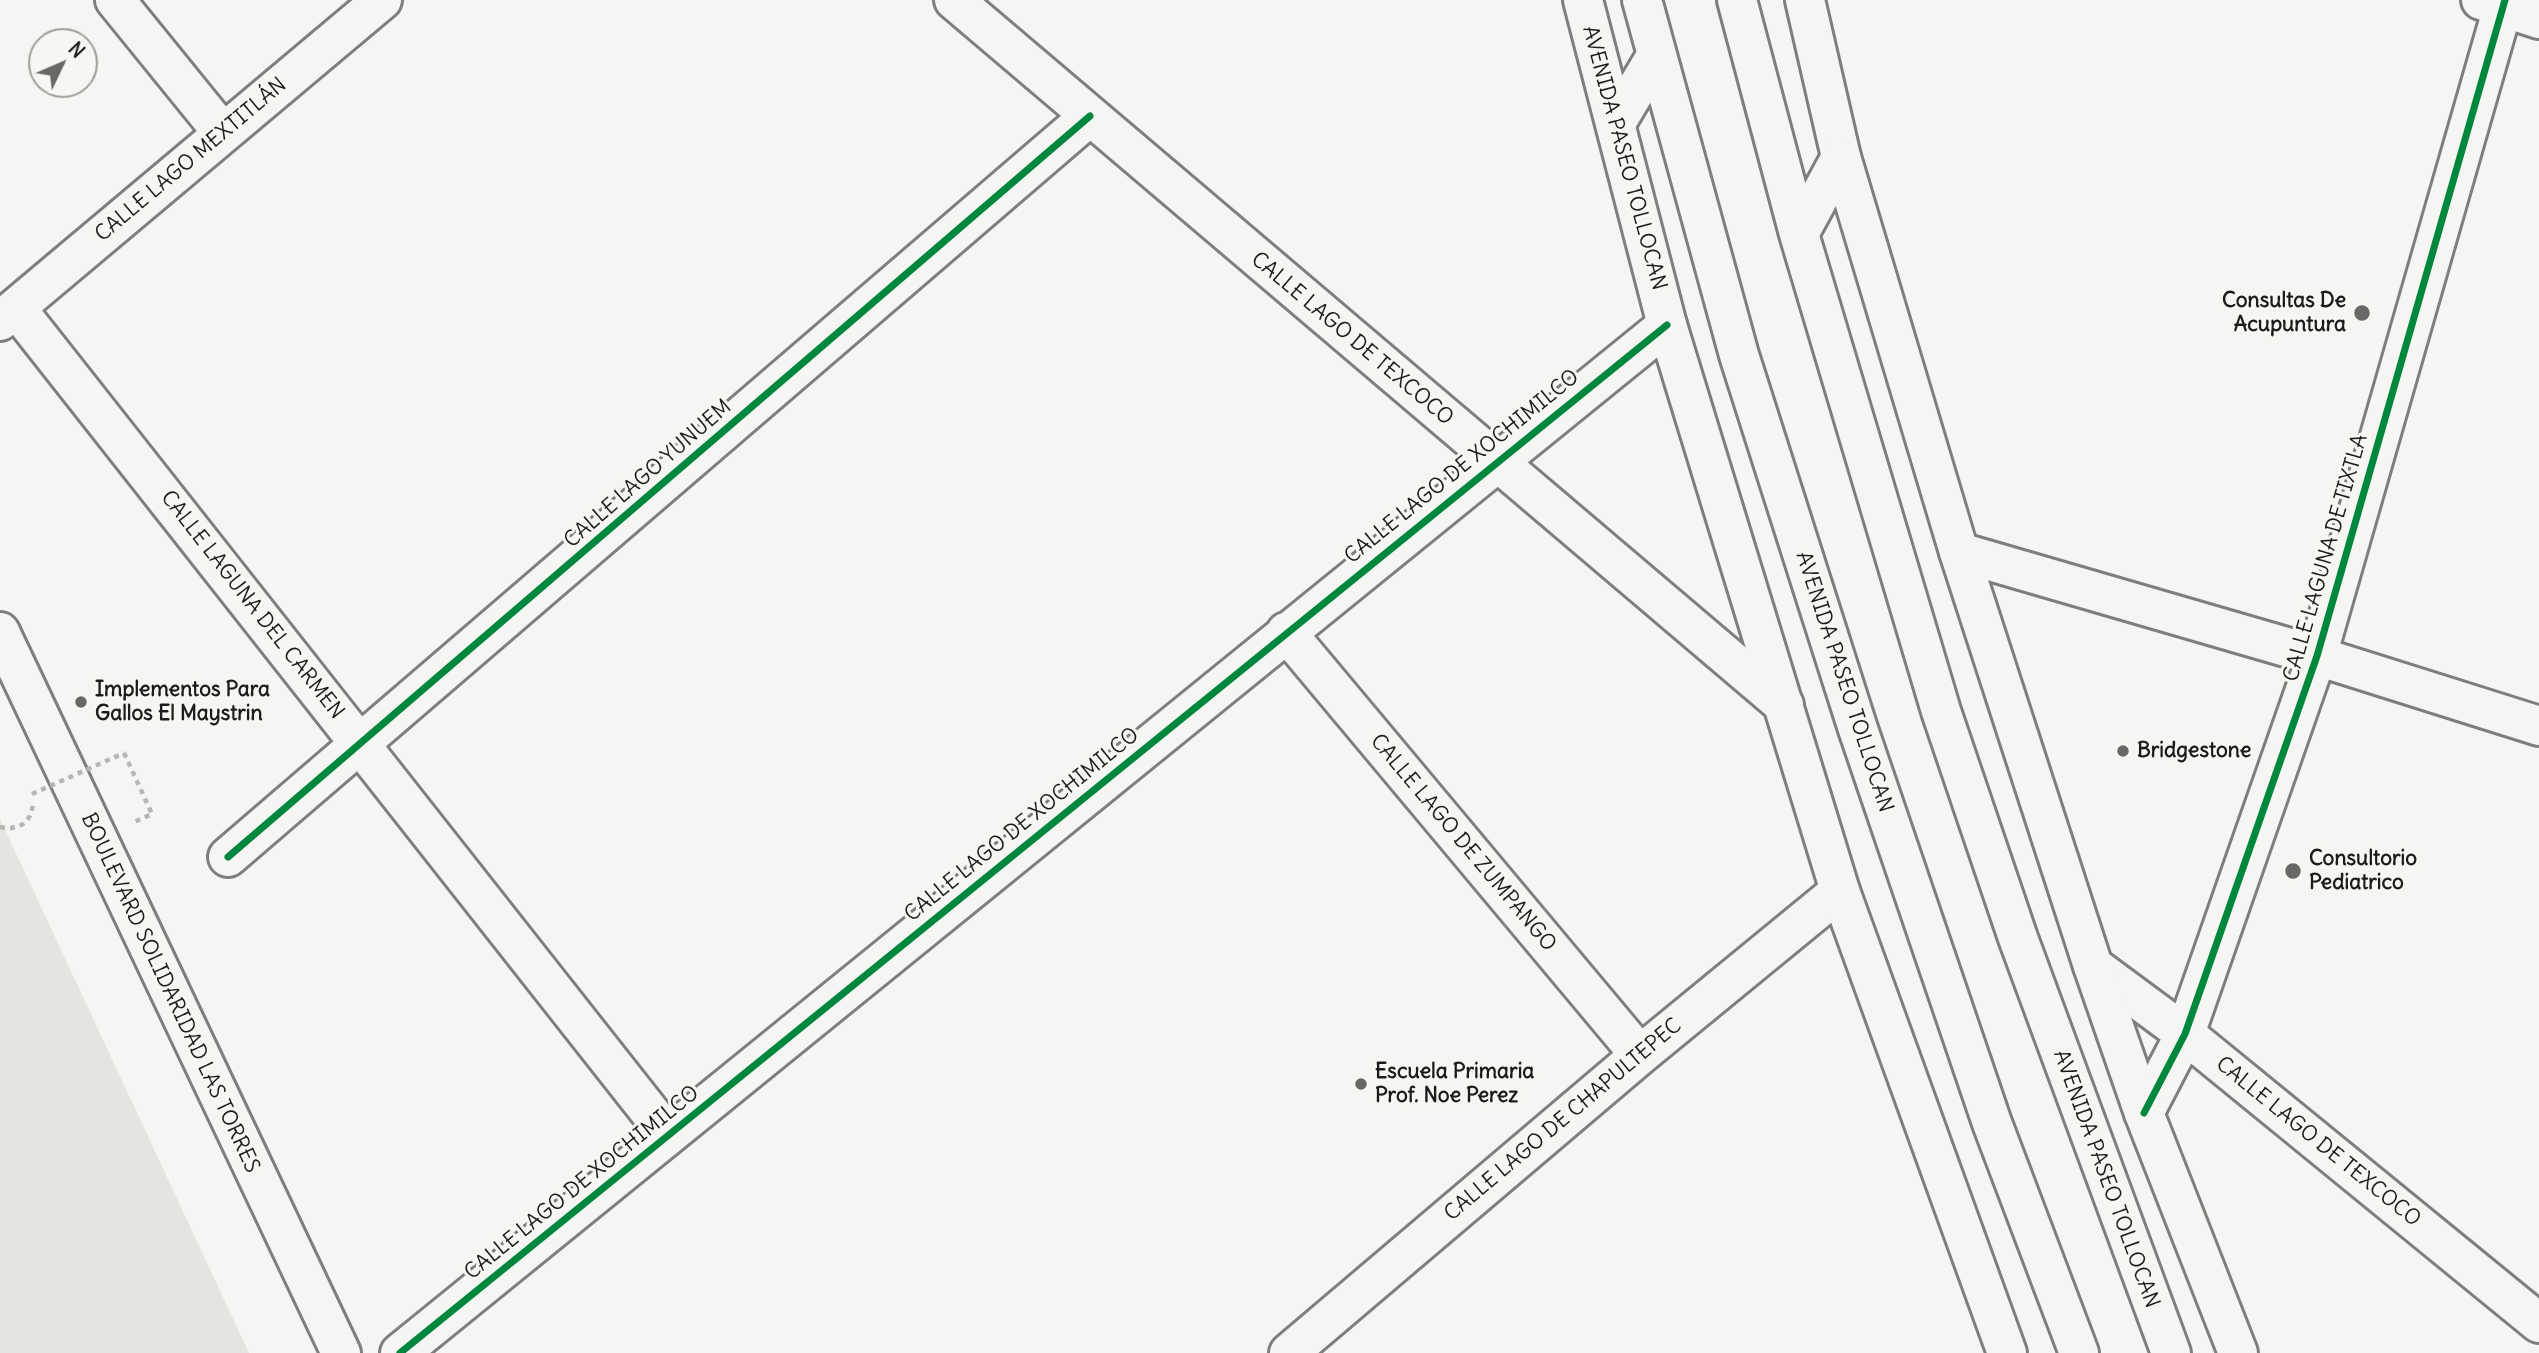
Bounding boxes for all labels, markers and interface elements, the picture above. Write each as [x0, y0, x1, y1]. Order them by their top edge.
street label: AVENIDA PASEO TOLLOCAN [1577, 23, 1671, 293]
north arrow [28, 28, 98, 98]
text: N [63, 37, 90, 63]
street label: CALLE LAGO MEXTITLÁN [90, 73, 292, 247]
street label: CALLE LAGO DE TEXCOCO [1246, 247, 1458, 431]
place label: Consultas De Acupuntura [2222, 288, 2346, 338]
marker: Consultas De Acupuntura [2352, 303, 2372, 323]
street label: CALLE LAGO DE XOCHIMILCO [1340, 365, 1584, 569]
street label: CALLE LAGO YUNUEM [559, 395, 737, 553]
street label: CALLE LAGUNA DE TIXTLA [2279, 431, 2373, 685]
street label: CALLE LAGUNA DEL CARMEN [155, 486, 349, 724]
street label: AVENIDA PASEO TOLLOCAN [1790, 549, 1898, 815]
place label: Implementos Para Gallos El Maystrin [95, 677, 270, 727]
marker: Implementos Para Gallos El Maystrin [73, 694, 89, 710]
street label: CALLE LAGO DE XOCHIMILCO [900, 723, 1144, 927]
street label: CALLE LAGO DE ZUMPANGO [1365, 729, 1561, 957]
place label: Bridgestone [2137, 738, 2251, 764]
marker: Bridgestone [2115, 743, 2131, 759]
street label: BOULEVARD SOLIDARIDAD LAS TORRES [75, 809, 265, 1177]
place label: Consultorio Pediatrico [2309, 846, 2417, 896]
marker: Consultorio Pediatrico [2283, 861, 2303, 881]
street label: CALLE LAGO DE CHAPULTEPEC [1439, 1013, 1687, 1227]
street label: AVENIDA PASEO TOLLOCAN [2048, 1047, 2164, 1311]
street label: CALLE LAGO DE TEXCOCO [2210, 1052, 2426, 1232]
place label: Escuela Primaria Prof. Noe Perez [1375, 1059, 1534, 1109]
marker: Escuela Primaria Prof. Noe Perez [1353, 1076, 1369, 1092]
street label: CALLE LAGO DE XOCHIMILCO [460, 1081, 704, 1285]

